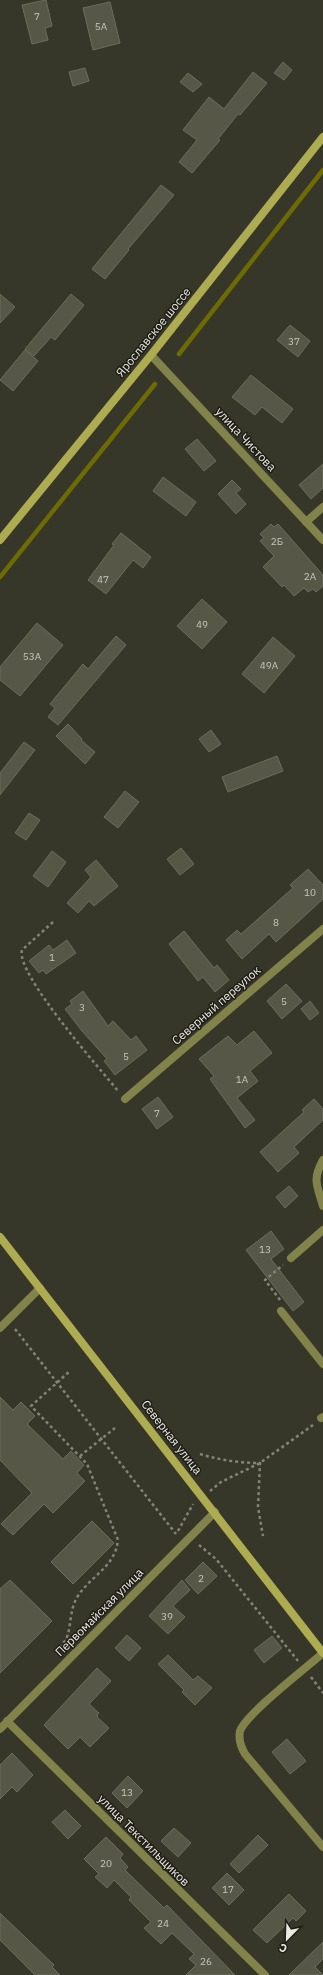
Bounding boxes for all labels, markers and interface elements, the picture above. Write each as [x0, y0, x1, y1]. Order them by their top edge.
house number: 7 [34, 10, 40, 23]
house number: 5А [95, 20, 108, 33]
street label: Ярославское шоссе [112, 284, 194, 380]
house number: 37 [288, 335, 300, 348]
street label: улица Чистова [212, 404, 280, 475]
house number: 2Б [271, 535, 283, 548]
house number: 2А [304, 570, 317, 583]
house number: 47 [97, 573, 109, 586]
house number: 49 [196, 618, 208, 631]
house number: 53А [23, 650, 42, 663]
house number: 49А [260, 659, 279, 672]
house number: 10 [304, 886, 316, 899]
house number: 8 [273, 916, 279, 929]
house number: 1 [49, 951, 55, 964]
street label: Северный переулок [169, 962, 264, 1048]
house number: 5 [281, 995, 287, 1008]
house number: 3 [79, 1001, 85, 1014]
house number: 5 [123, 1050, 129, 1063]
house number: 1А [236, 1073, 249, 1086]
house number: 7 [154, 1107, 160, 1120]
house number: 13 [259, 1243, 271, 1256]
street label: Северная улица [138, 1397, 206, 1478]
street label: Первомайская улица [52, 1564, 147, 1659]
house number: 2 [198, 1572, 204, 1585]
house number: 39 [161, 1610, 173, 1623]
house number: 13 [121, 1786, 133, 1799]
street label: улица Текстильщиков [95, 1791, 193, 1889]
house number: 20 [100, 1857, 112, 1870]
house number: 17 [222, 1883, 234, 1896]
house number: 24 [157, 1917, 169, 1930]
north arrow [267, 1919, 307, 1959]
text: С [277, 1940, 289, 1956]
house number: 26 [200, 1955, 212, 1968]

